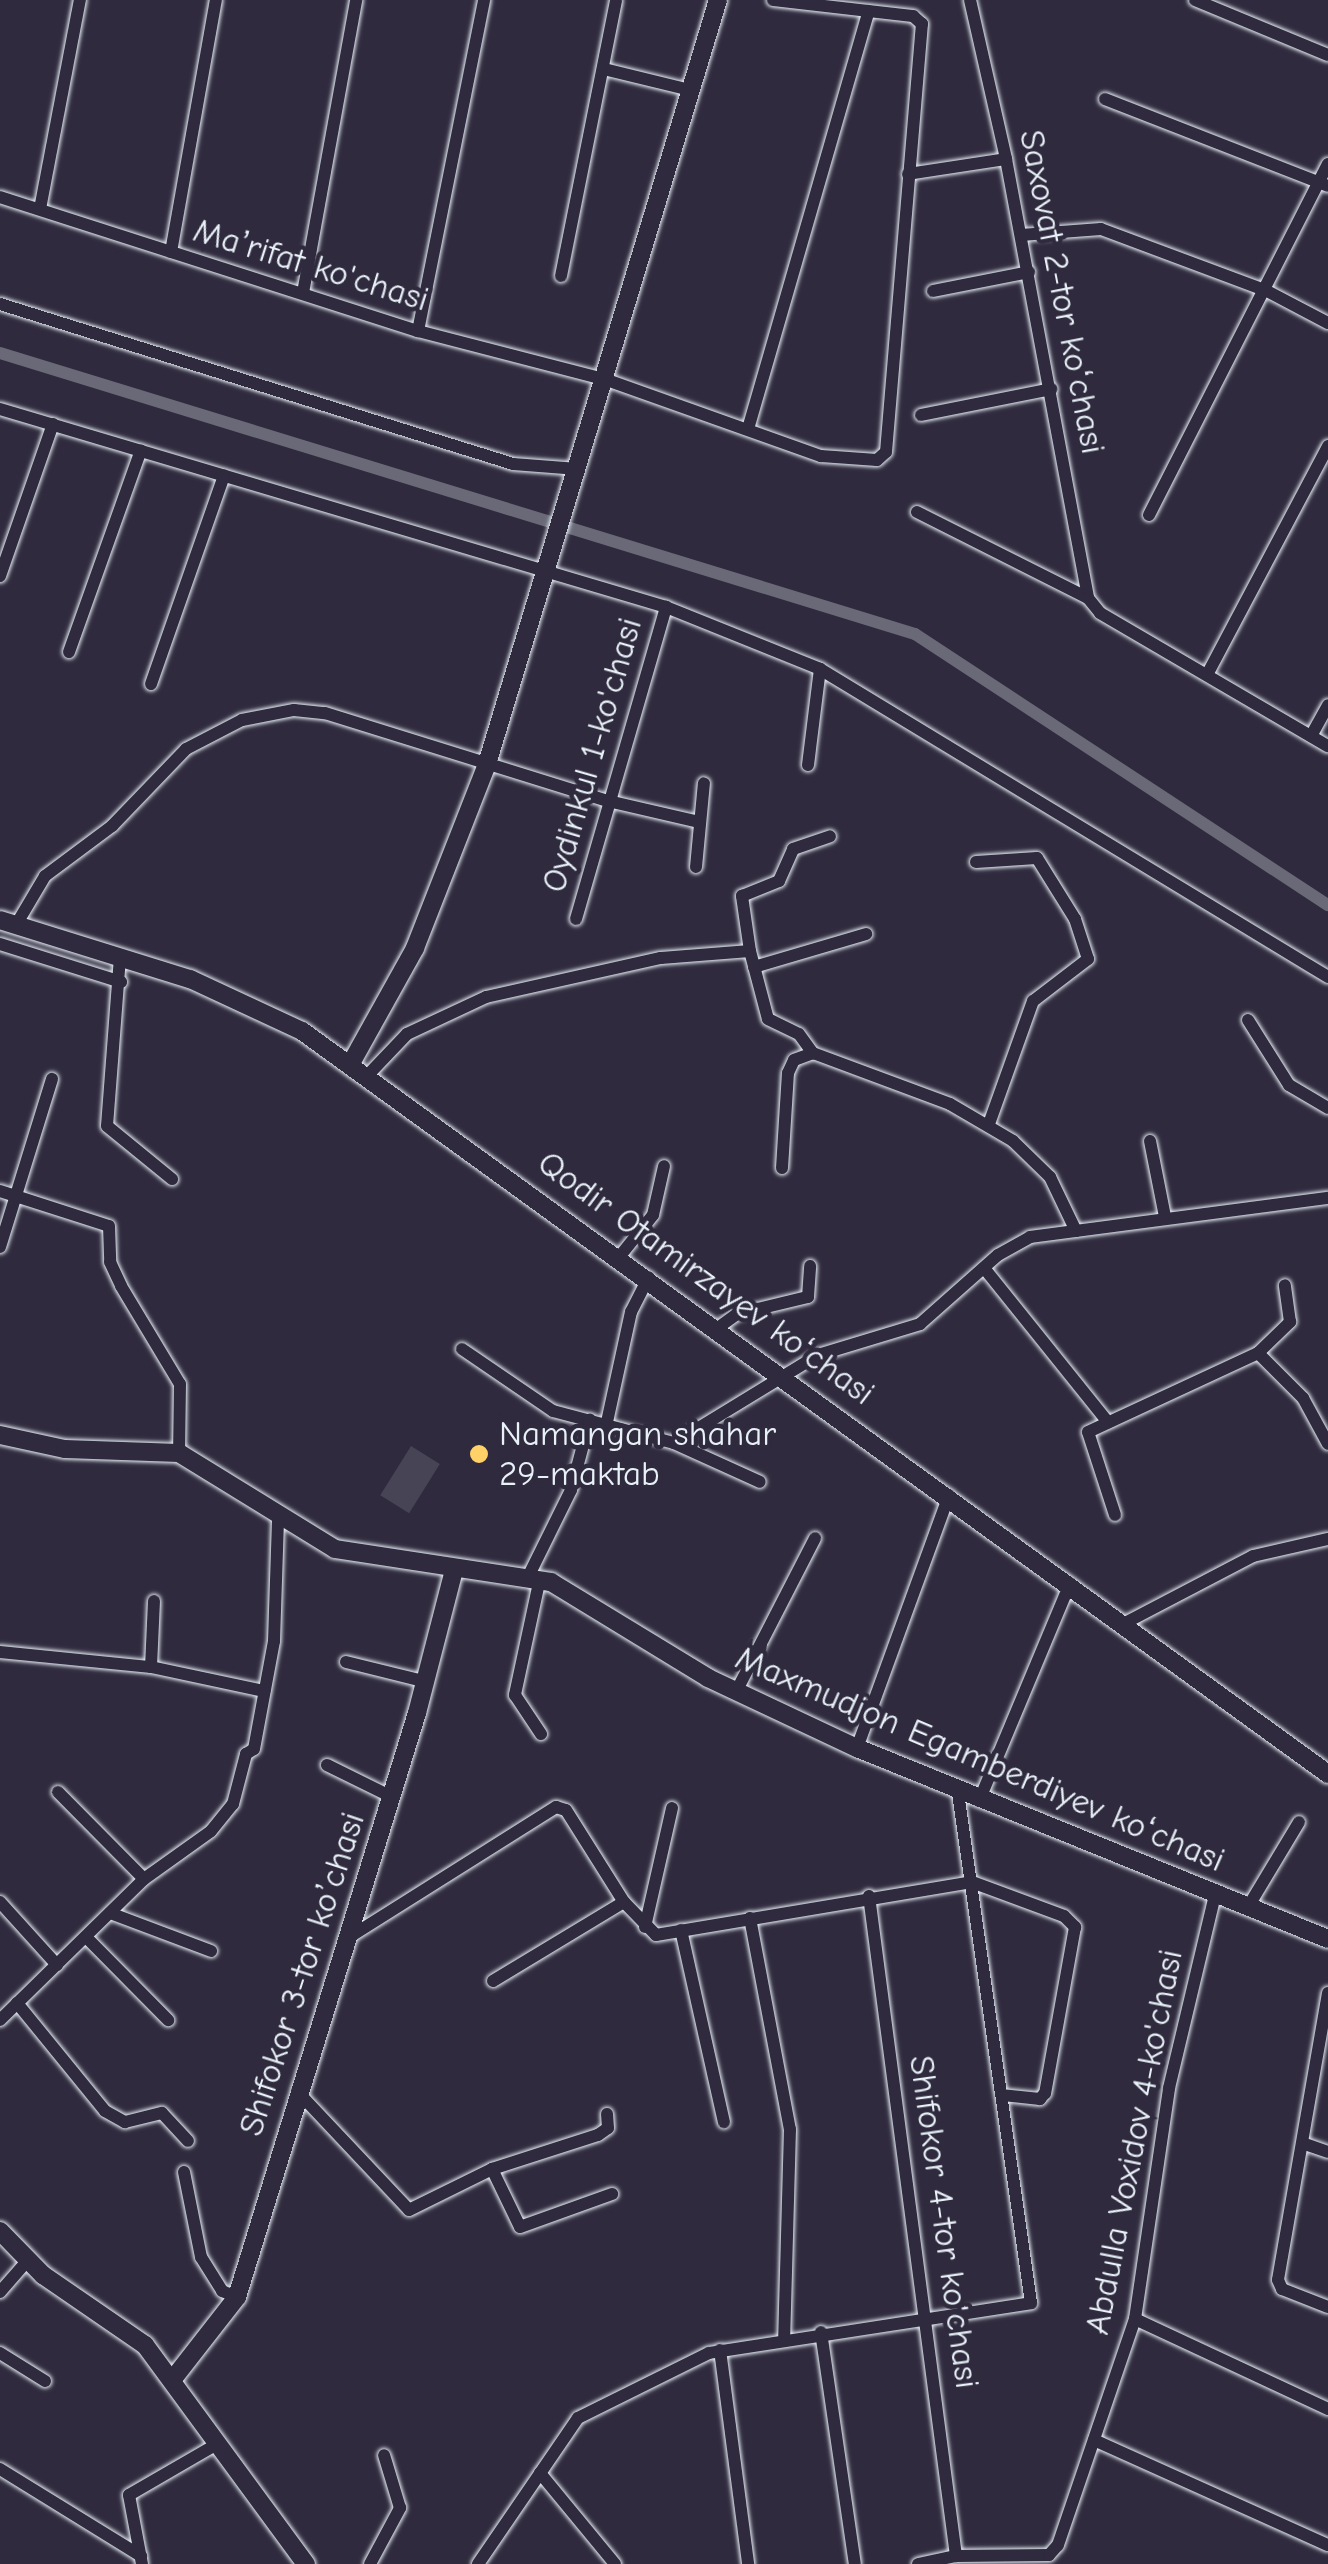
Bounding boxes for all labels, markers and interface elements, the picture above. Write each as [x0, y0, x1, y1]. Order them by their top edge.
street label: Saxovat 2-tor koʻchasi [1010, 126, 1114, 458]
street label: Maʼrifat ko'chasi [188, 209, 434, 321]
street label: Oydinkul 1-ko'chasi [533, 613, 651, 897]
street label: Qodir Otamirzayev koʻchasi [529, 1142, 883, 1414]
place label: Namangan shahar 29-maktab [499, 1413, 776, 1495]
marker: Namangan shahar 29-maktab [468, 1443, 490, 1465]
street label: Maxmudjon Egamberdiyev koʻchasi [729, 1637, 1231, 1881]
street label: Shifokor 3-tor koʼchasi [230, 1807, 374, 2141]
street label: Abdulla Voxidov 4-ko'chasi [1076, 1946, 1192, 2338]
street label: Shifokor 4-tor ko'chasi [900, 2053, 988, 2391]

